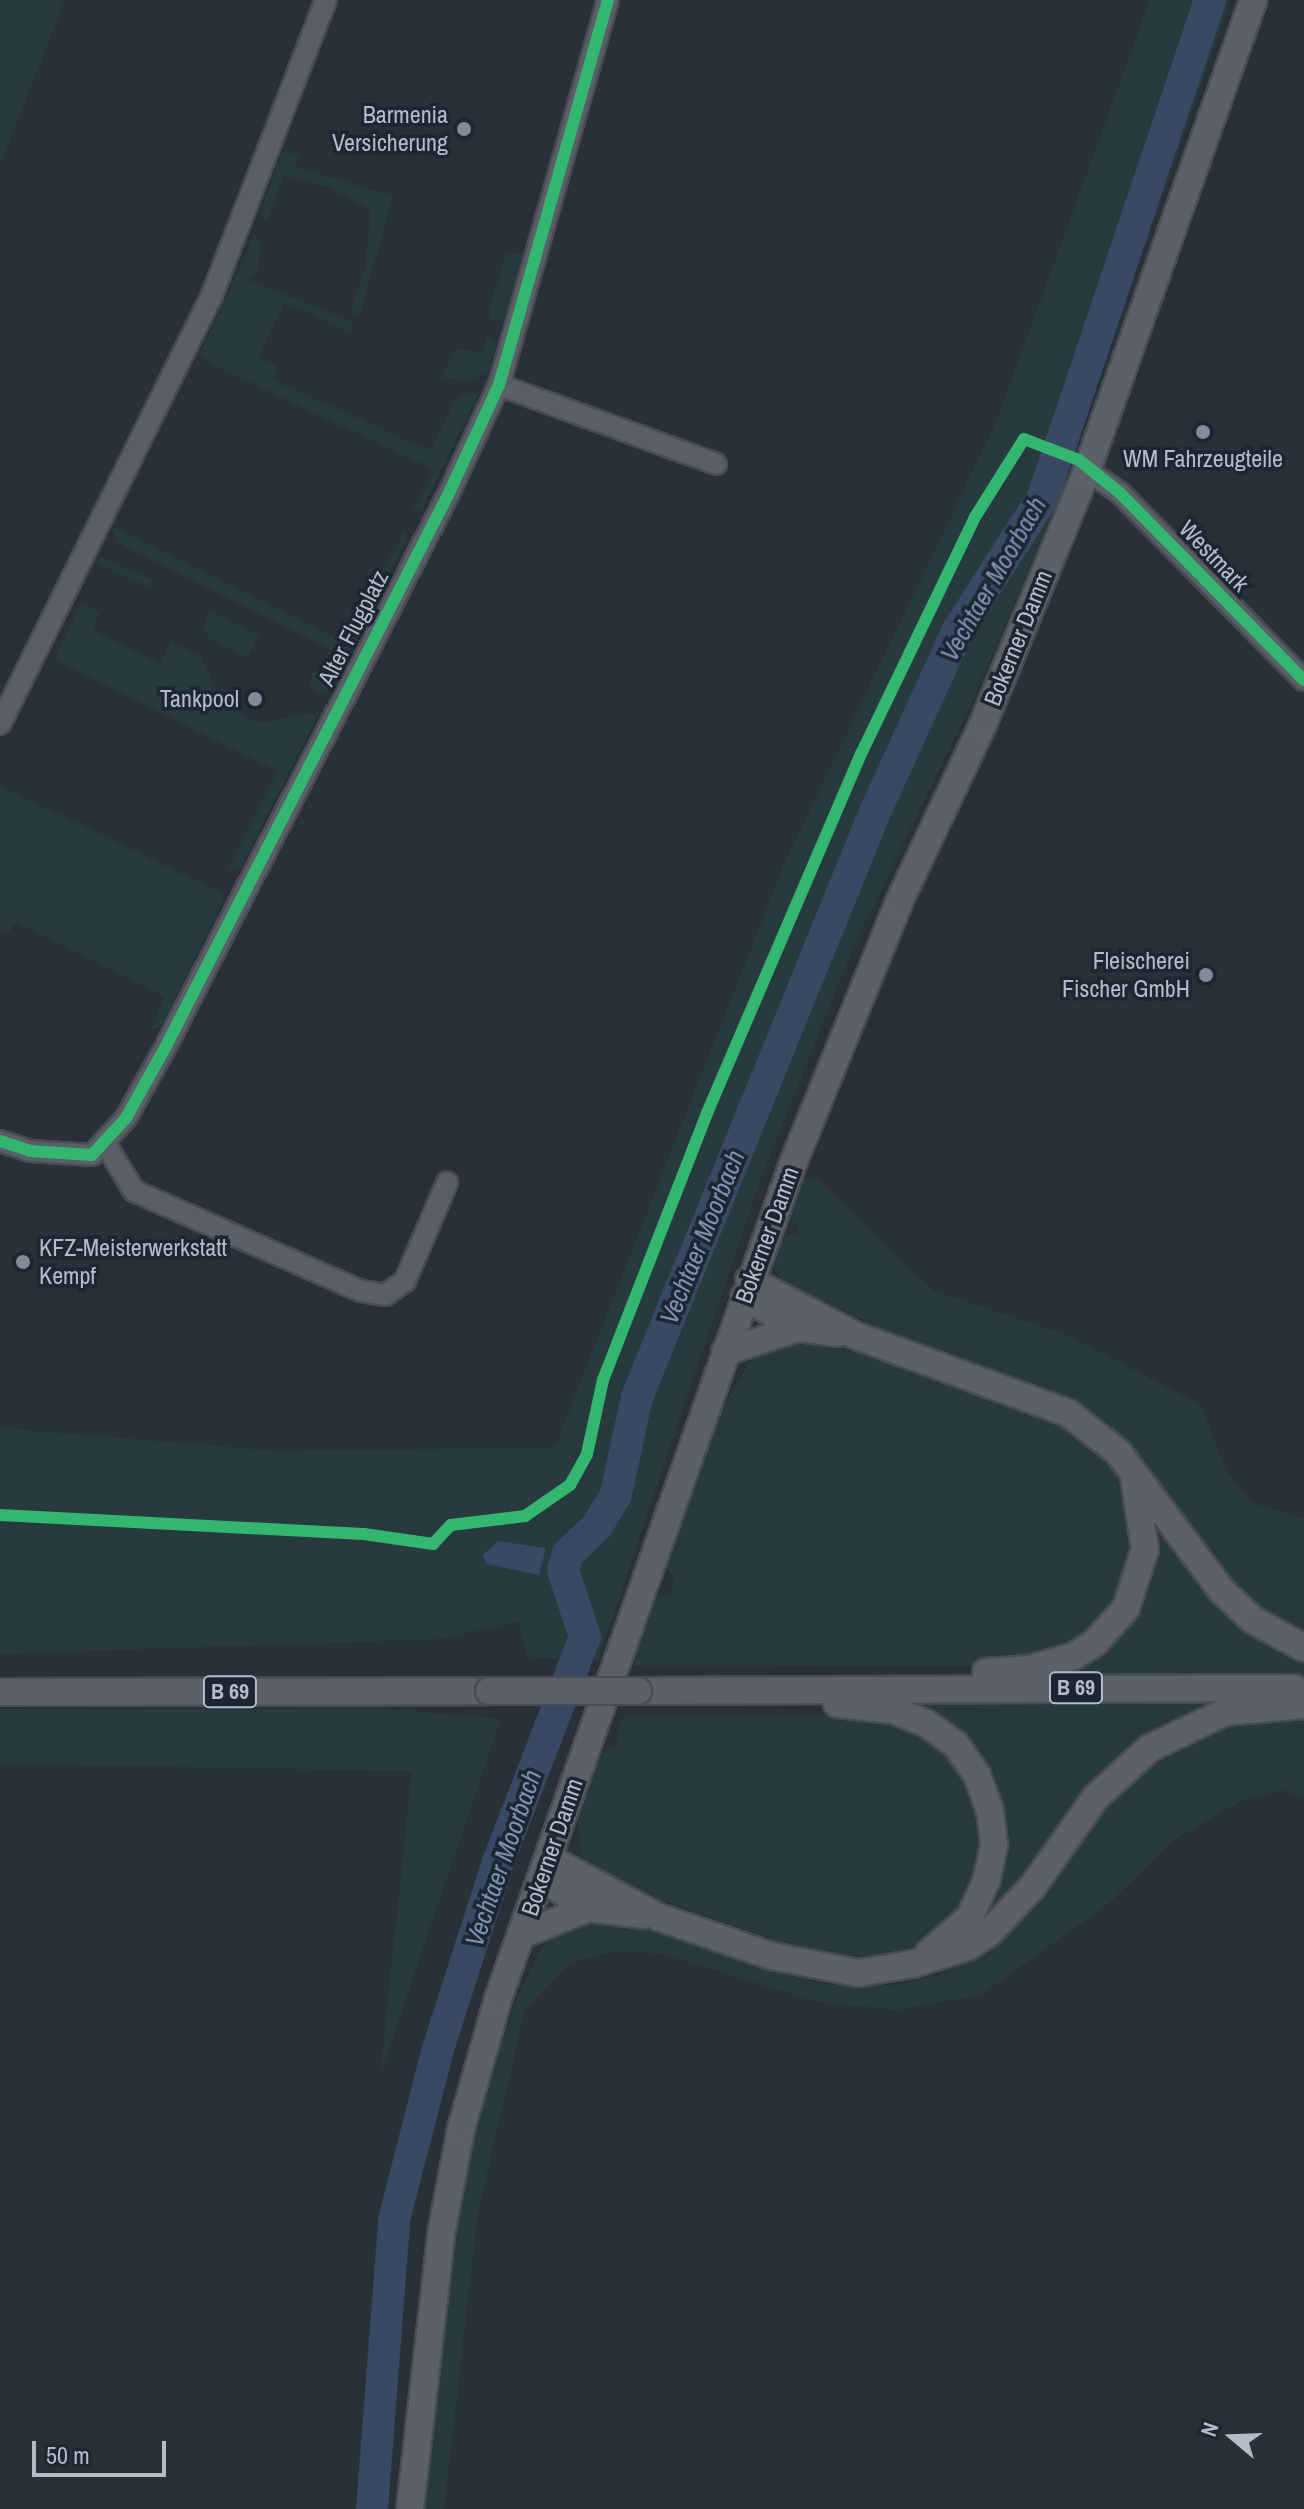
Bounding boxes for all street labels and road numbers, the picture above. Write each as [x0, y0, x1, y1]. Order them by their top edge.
street label: Westmark [1173, 514, 1255, 598]
street label: Alter Flugplatz [312, 565, 394, 691]
street label: Bokerner Damm [978, 566, 1058, 710]
street label: Bokerner Damm [729, 1163, 805, 1307]
road number: B 69 [1048, 1670, 1104, 1706]
road number: B 69 [202, 1674, 258, 1710]
street label: Bokerner Damm [515, 1775, 589, 1919]

